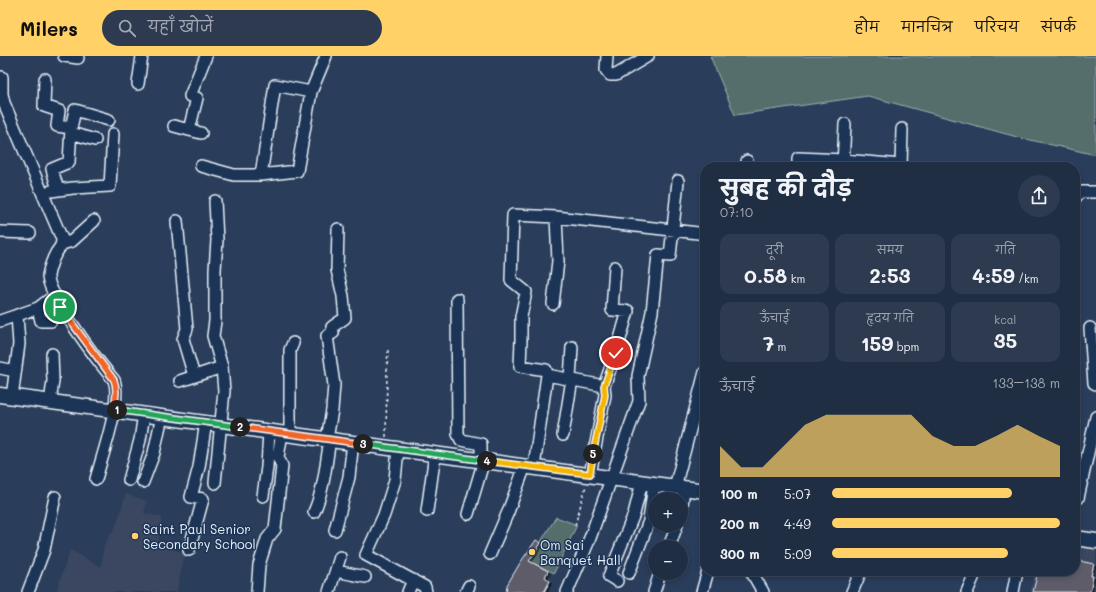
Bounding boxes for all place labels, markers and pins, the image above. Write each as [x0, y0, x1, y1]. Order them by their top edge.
pin [43, 290, 77, 324]
pin [599, 336, 633, 370]
pin: 1 [107, 400, 127, 420]
pin: 2 [230, 417, 250, 437]
pin: 3 [353, 434, 373, 454]
pin: 5 [583, 444, 603, 464]
pin: 4 [477, 451, 497, 471]
place label: Saint Paul Senior Secondary School [143, 520, 256, 552]
marker: Saint Paul Senior Secondary School [130, 531, 140, 541]
place label: Om Sai Banquet Hall [540, 536, 621, 568]
marker: Om Sai Banquet Hall [527, 547, 537, 557]

